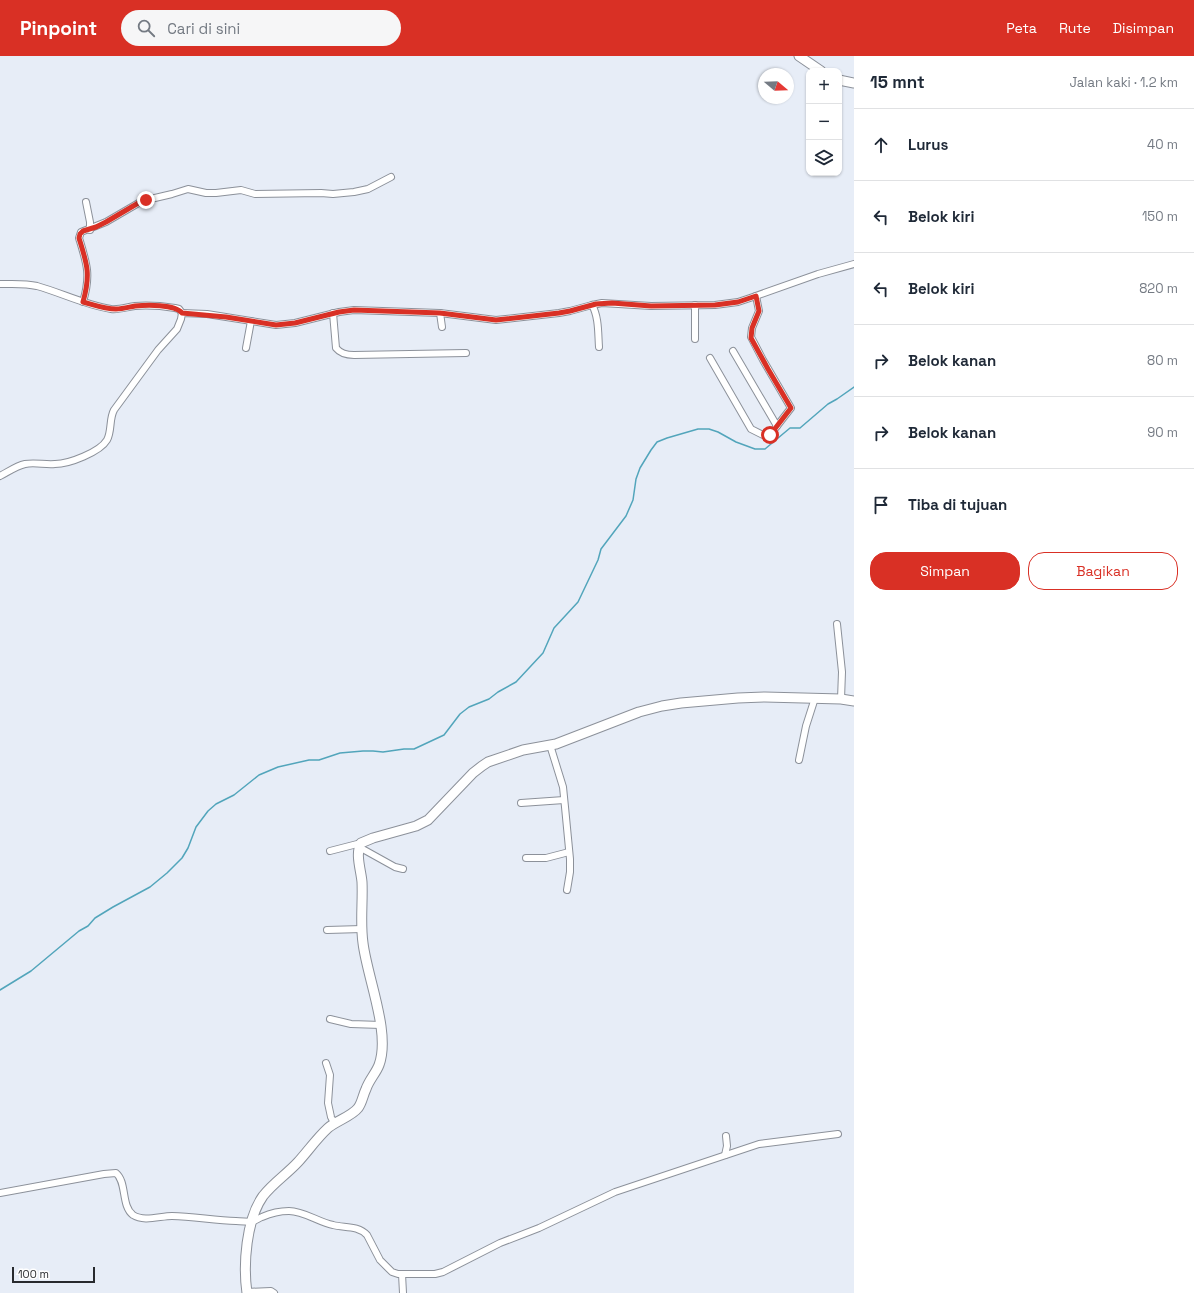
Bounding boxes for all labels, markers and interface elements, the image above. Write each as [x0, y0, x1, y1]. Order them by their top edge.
search box [121, 10, 401, 46]
text: Pinpoint [20, 16, 97, 41]
icon: search [135, 17, 157, 39]
text: Cari di sini [167, 19, 240, 38]
text: Peta [1006, 19, 1037, 37]
text: Rute [1059, 19, 1091, 37]
text: Disimpan [1113, 19, 1174, 37]
north arrow [758, 68, 794, 104]
map controls [806, 68, 842, 176]
button: + [806, 68, 842, 104]
text: 15 mnt [870, 71, 925, 93]
text: Jalan kaki · 1.2 km [1069, 74, 1178, 91]
button: − [806, 104, 842, 140]
icon: ahead [870, 134, 892, 156]
text: Lurus [908, 135, 948, 154]
text: 40 m [1147, 136, 1178, 153]
button: layers [806, 140, 842, 176]
route end [137, 191, 155, 209]
icon: left [870, 206, 892, 228]
text: Belok kiri [908, 207, 974, 226]
text: 150 m [1142, 208, 1178, 225]
icon: left [870, 278, 892, 300]
text: Belok kiri [908, 279, 974, 298]
text: 820 m [1139, 280, 1178, 297]
icon: right [870, 350, 892, 372]
text: Belok kanan [908, 351, 996, 370]
text: 80 m [1147, 352, 1178, 369]
icon: right [870, 422, 892, 444]
text: Belok kanan [908, 423, 996, 442]
text: 90 m [1147, 424, 1178, 441]
route start [761, 426, 779, 444]
icon: arrive [870, 494, 892, 516]
text: Tiba di tujuan [908, 495, 1007, 514]
button: Simpan [870, 552, 1020, 590]
button: Bagikan [1028, 552, 1178, 590]
scale bar [12, 1265, 95, 1284]
text: 100 m [18, 1267, 49, 1281]

